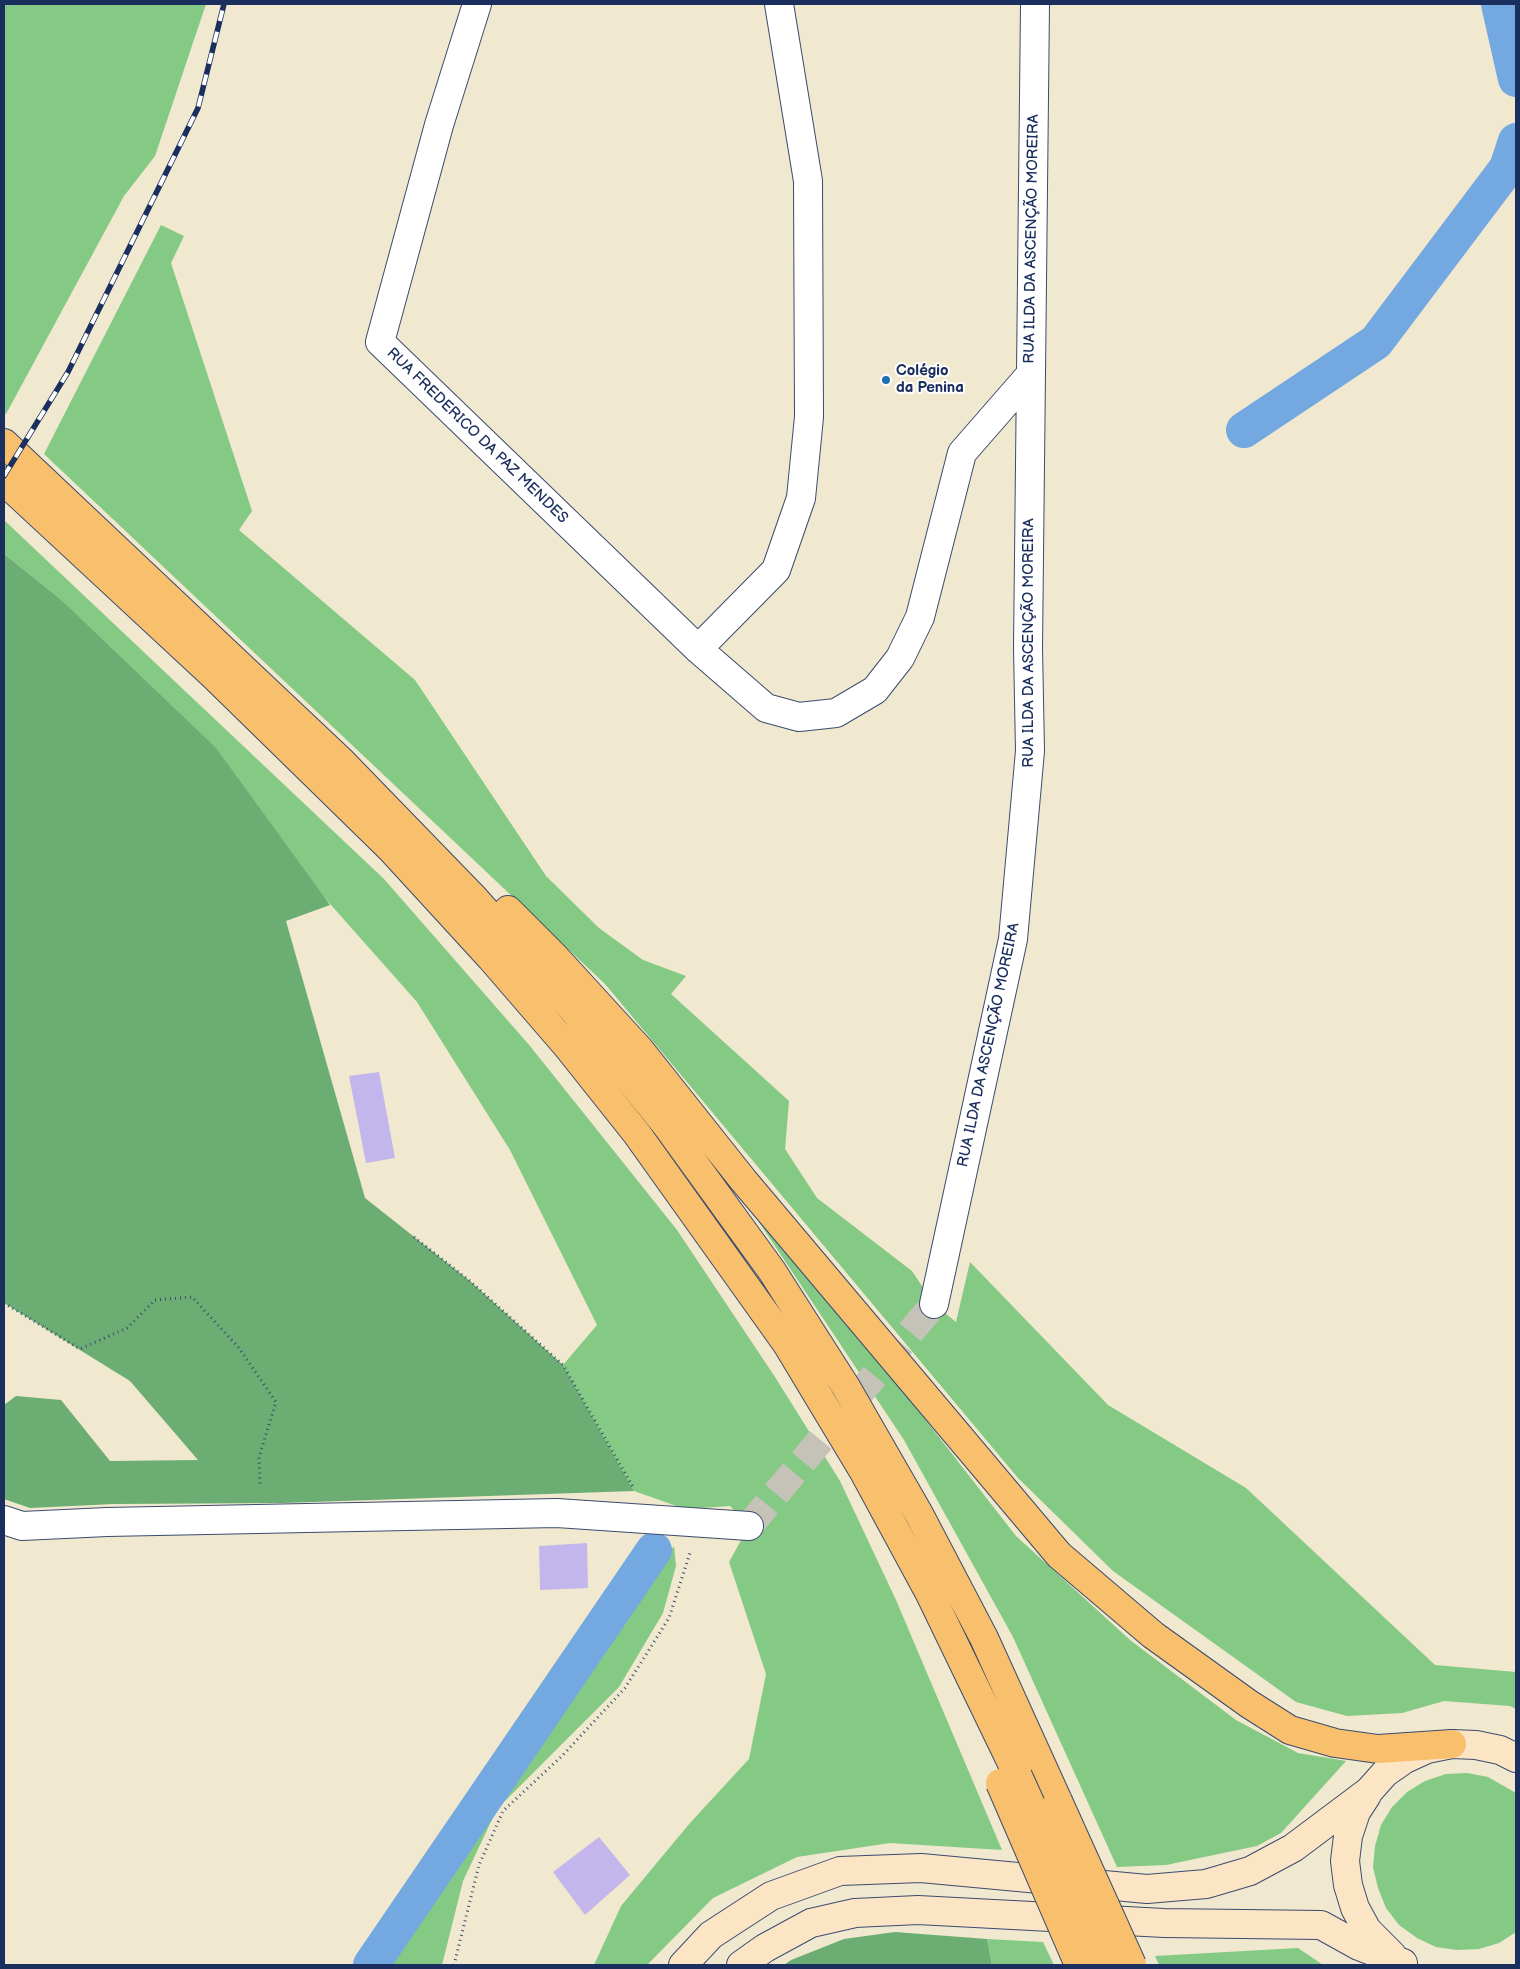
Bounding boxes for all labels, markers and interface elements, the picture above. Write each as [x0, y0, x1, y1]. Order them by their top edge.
street label: RUA ILDA DA ASCENÇÃO MOREIRA [1021, 114, 1043, 364]
street label: RUA FREDERICO DA PAZ MENDES [383, 345, 571, 527]
place label: Colégio da Penina [896, 362, 964, 397]
marker: Colégio da Penina [880, 374, 892, 386]
street label: RUA ILDA DA ASCENÇÃO MOREIRA [1020, 518, 1038, 768]
street label: RUA ILDA DA ASCENÇÃO MOREIRA [954, 921, 1024, 1169]

